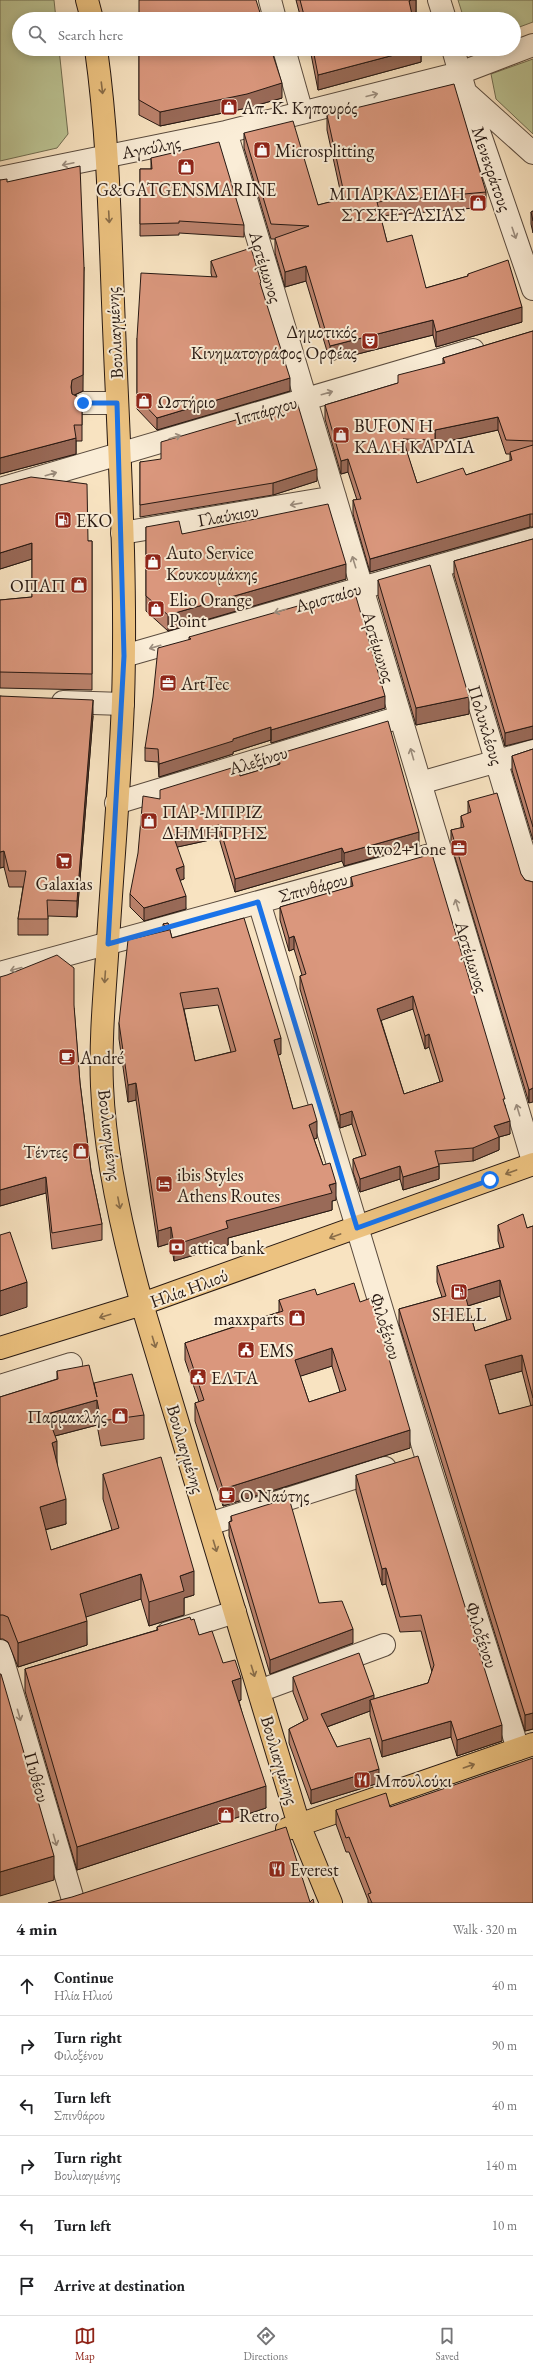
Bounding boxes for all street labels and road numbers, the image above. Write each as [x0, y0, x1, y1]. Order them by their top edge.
street label: Μενεκράτους [467, 123, 517, 215]
street label: Αγκύλης [119, 130, 182, 164]
street label: Αρτέμωνος [244, 227, 288, 306]
street label: Βουλιαγμένης [100, 287, 128, 379]
street label: Ιππάρχου [232, 390, 300, 430]
street label: Γλαύκιου [196, 498, 260, 532]
street label: Αρισταίου [291, 577, 364, 618]
street label: Αρτέμωνος [357, 607, 401, 686]
street label: Πολυκλέους [463, 682, 509, 768]
street label: Αλεξίνου [225, 740, 290, 780]
street label: Σπινθάρου [276, 867, 350, 907]
street label: Αρτέμωνος [450, 917, 494, 996]
street label: Βουλιαγμένης [93, 1088, 127, 1182]
street label: Ηλία Ηλιού [147, 1263, 231, 1313]
street label: Φιλοξένου [365, 1290, 407, 1362]
street label: Βουλιαγμένης [162, 1402, 210, 1496]
street label: Φιλοξένου [460, 1599, 504, 1671]
street label: Βουλιαγμένης [256, 1713, 304, 1807]
street label: Πυθέου [19, 1749, 55, 1805]

